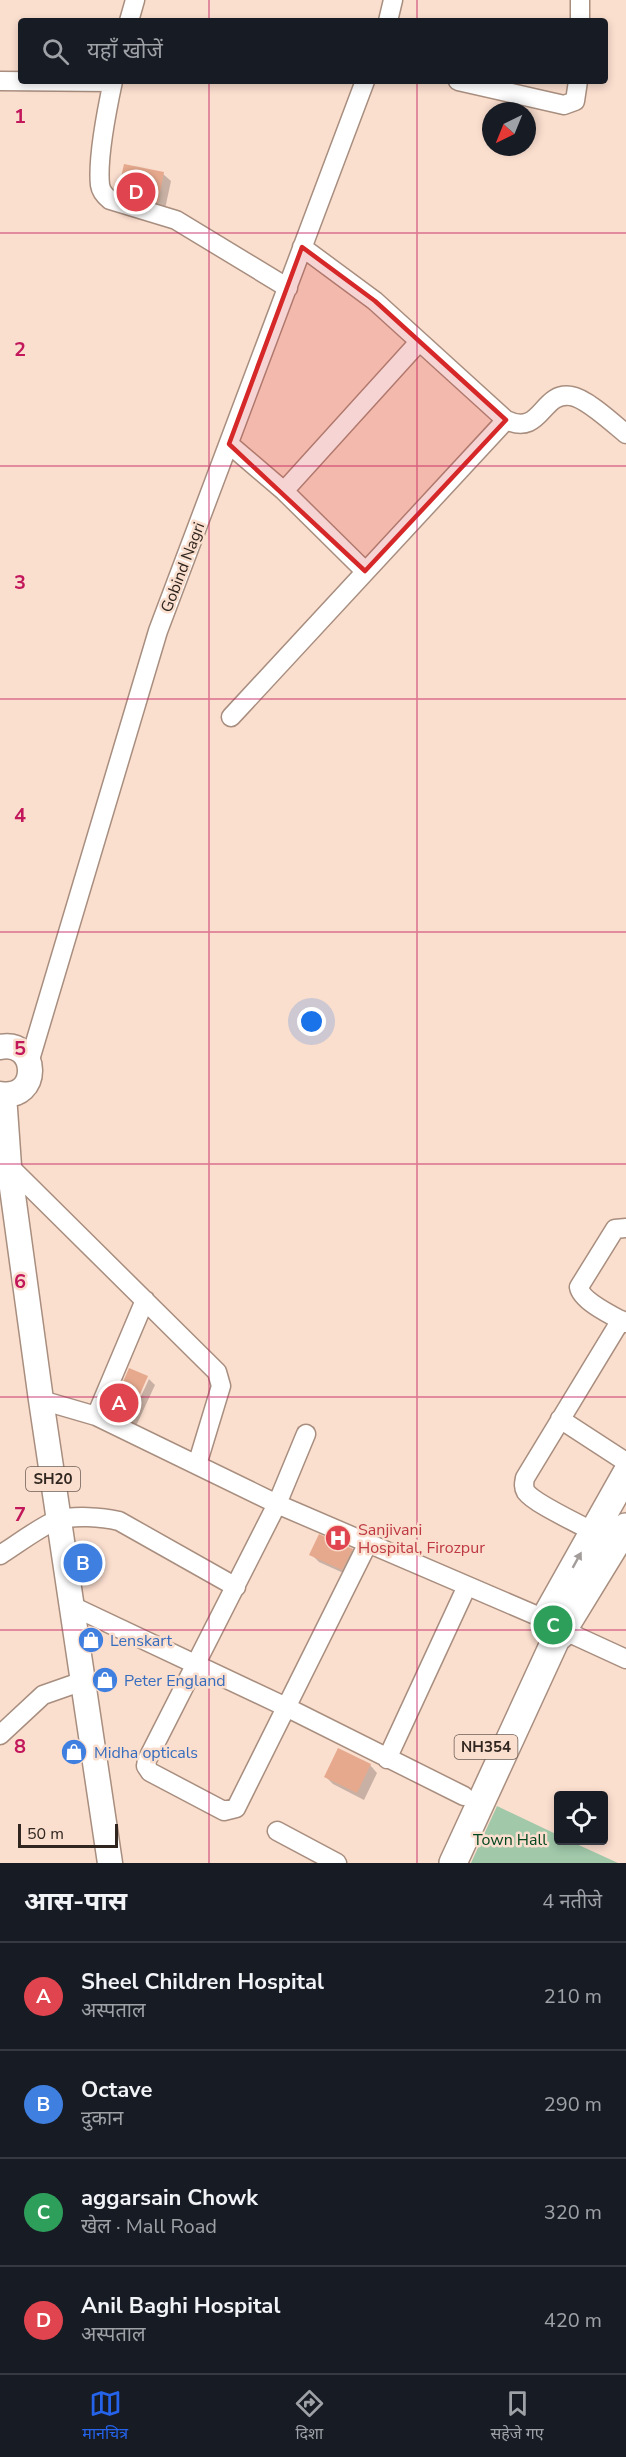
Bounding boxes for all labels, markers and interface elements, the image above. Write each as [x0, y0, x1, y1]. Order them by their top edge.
search box [18, 18, 608, 84]
icon: search [39, 35, 72, 68]
text: यहाँ खोजें [87, 36, 163, 66]
north arrow [482, 102, 536, 156]
text: 1 [14, 103, 26, 130]
pin: D [116, 170, 156, 214]
text: 2 [14, 336, 26, 363]
street label: Gobind Nagri [156, 519, 210, 616]
text: 3 [14, 569, 26, 596]
text: 4 [14, 802, 26, 829]
your location [297, 1007, 326, 1036]
text: 5 [14, 1035, 26, 1062]
text: 6 [14, 1268, 26, 1295]
pin: A [100, 1380, 138, 1426]
road number: SH20 [26, 1467, 80, 1491]
text: 7 [14, 1501, 26, 1528]
place label: Sanjivani Hospital, Firozpur [358, 1519, 485, 1559]
hospital icon: Sanjivani Hospital, Firozpur [323, 1523, 353, 1553]
pin: B [64, 1540, 103, 1586]
one-way arrow [572, 1552, 582, 1569]
pin: C [534, 1602, 572, 1648]
shop icon: Lenskart [76, 1625, 106, 1655]
place label: Lenskart [110, 1630, 172, 1652]
shop icon: Peter England [90, 1665, 120, 1695]
place label: Peter England [124, 1670, 226, 1692]
text: 8 [14, 1733, 26, 1760]
road number: NH354 [454, 1735, 518, 1759]
shop icon: Midha opticals [59, 1737, 89, 1767]
place label: Midha opticals [94, 1742, 198, 1764]
map controls [554, 1791, 608, 1845]
button: locate [554, 1791, 608, 1845]
scale bar [18, 1821, 118, 1848]
text: 50 m [27, 1823, 64, 1845]
park label: Town Hall [473, 1829, 547, 1851]
text: आस-पास [24, 1884, 127, 1919]
text: 4 नतीजे [542, 1888, 602, 1915]
text: Sheel Children Hospital [81, 1967, 324, 1997]
text: A [36, 1983, 51, 2010]
text: 210 m [544, 1983, 602, 2010]
text: अस्पताल [81, 1997, 146, 2024]
text: Octave [81, 2075, 152, 2105]
text: B [37, 2091, 50, 2118]
text: 290 m [544, 2091, 602, 2118]
text: दुकान [81, 2105, 123, 2132]
text: aggarsain Chowk [81, 2183, 258, 2213]
text: C [37, 2199, 50, 2226]
text: 320 m [544, 2199, 602, 2226]
text: खेल · Mall Road [81, 2213, 217, 2240]
text: Anil Baghi Hospital [81, 2291, 280, 2321]
text: D [36, 2307, 51, 2334]
text: 420 m [544, 2307, 602, 2334]
text: अस्पताल [81, 2321, 146, 2348]
tab: मानचित्र [82, 2387, 128, 2446]
tab: दिशा [293, 2387, 326, 2446]
tab: सहेजे गए [490, 2387, 544, 2446]

